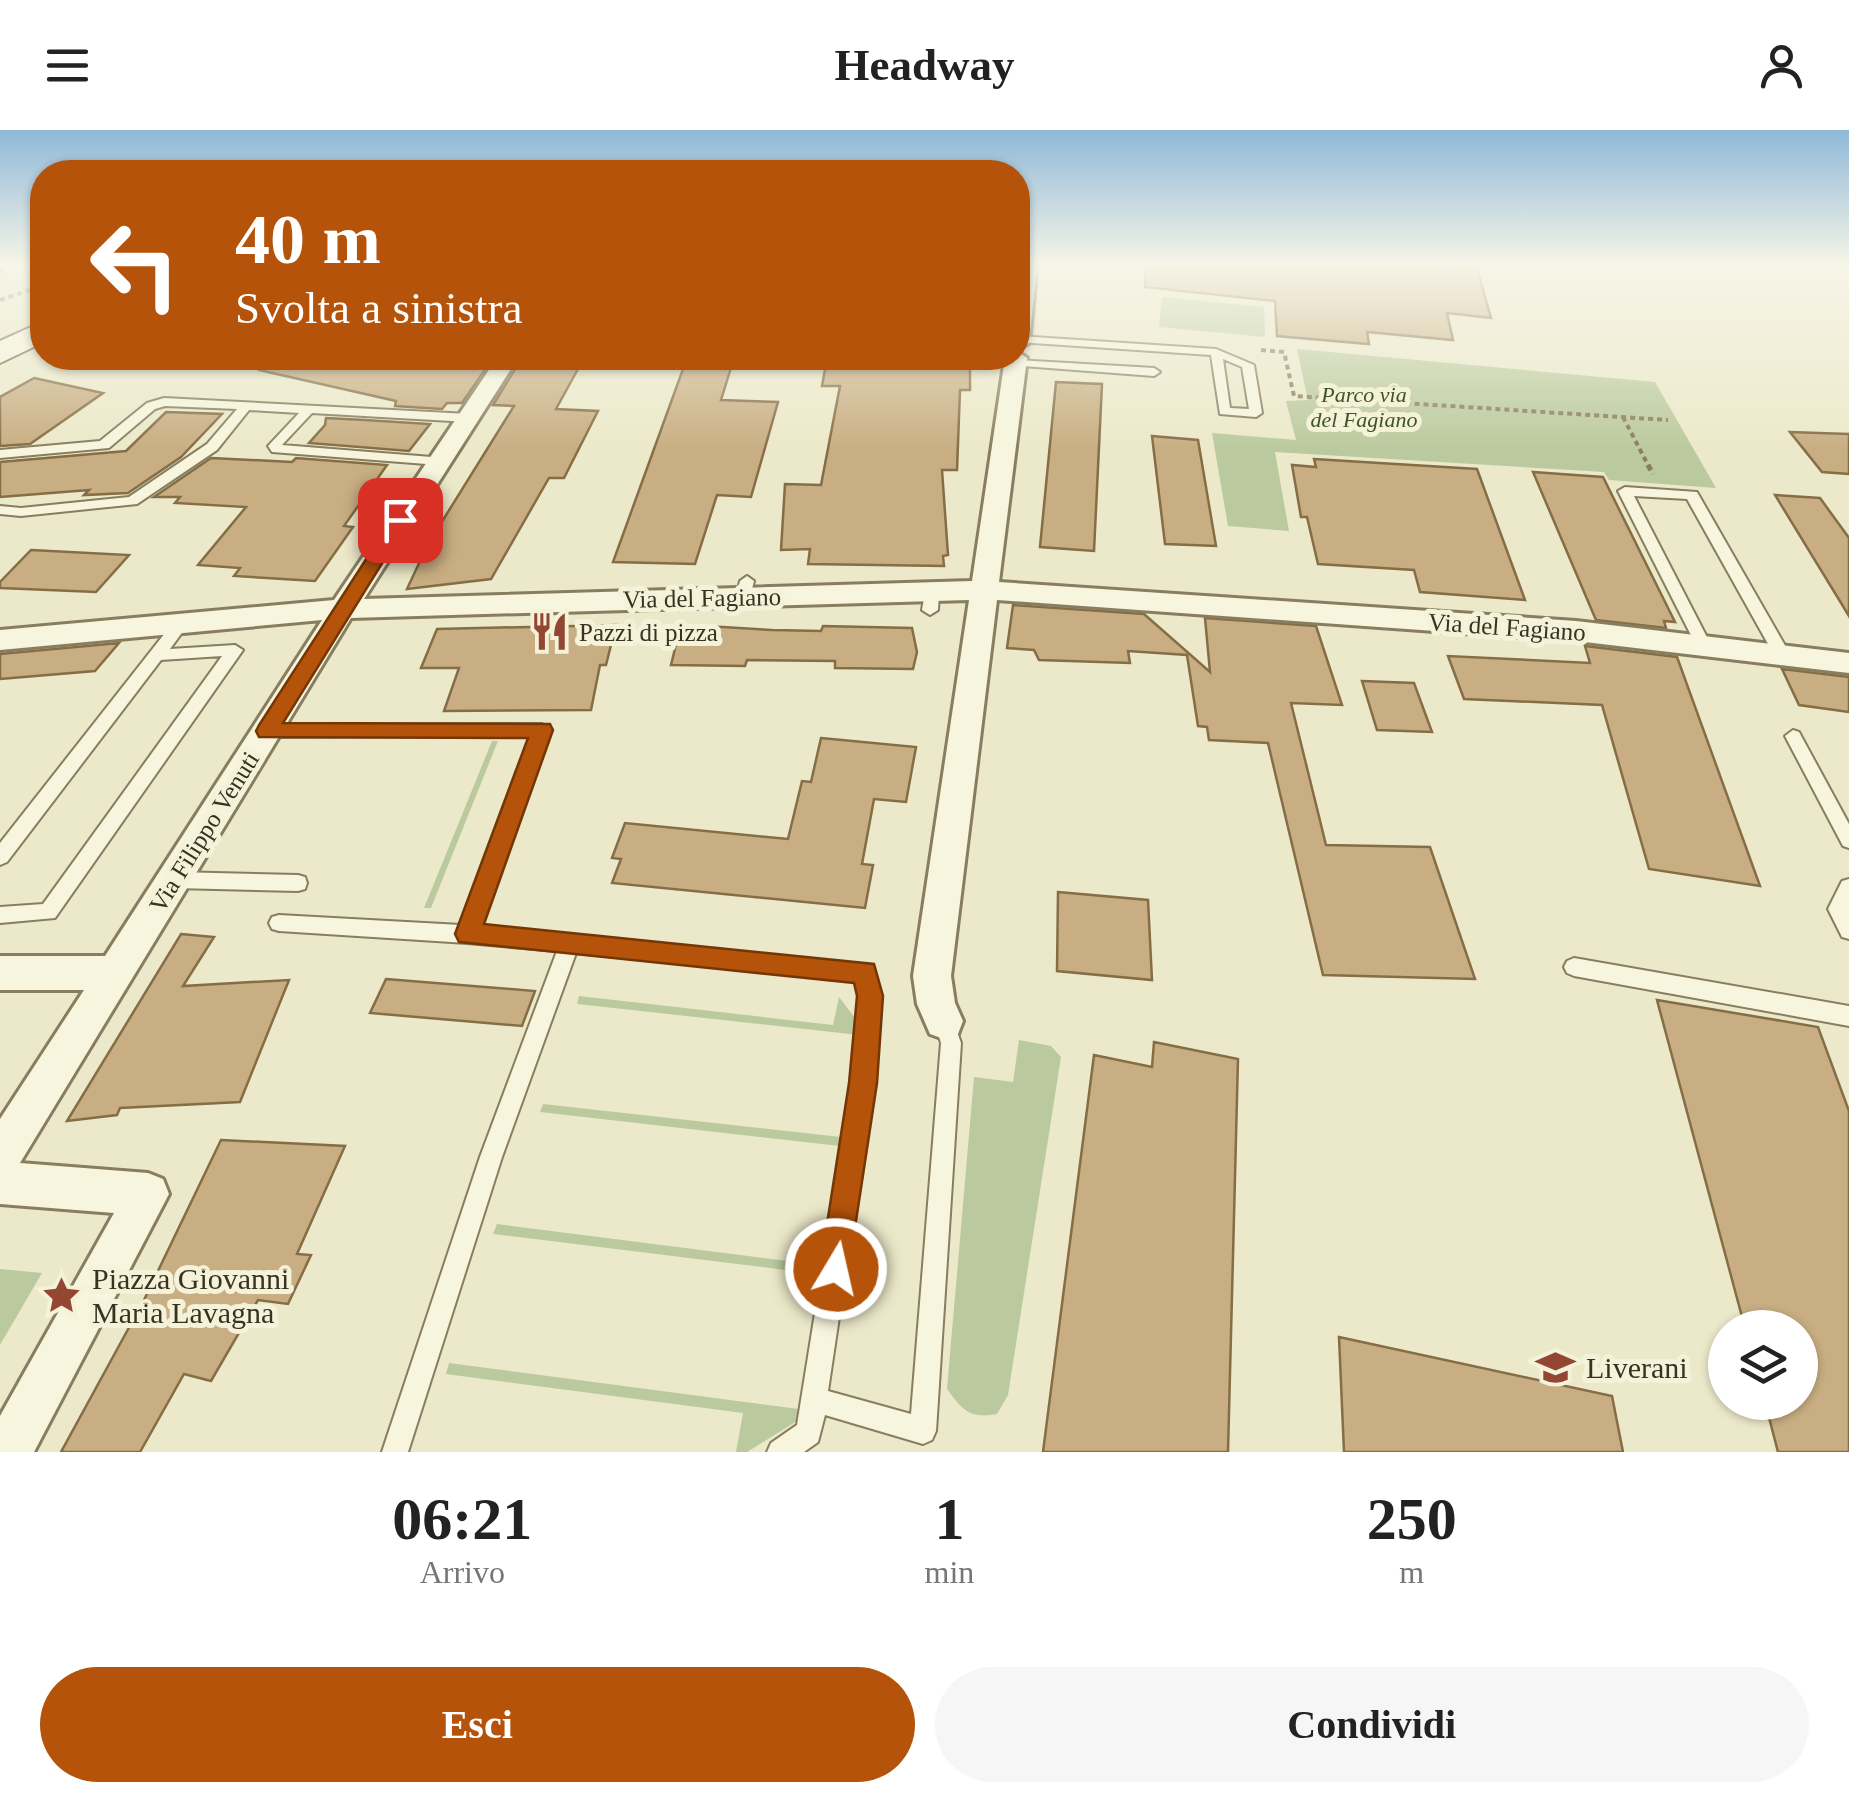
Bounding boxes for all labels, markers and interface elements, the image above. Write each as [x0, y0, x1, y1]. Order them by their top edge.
icon: menu [40, 38, 95, 93]
icon: person [1754, 38, 1809, 93]
text: Headway [835, 40, 1015, 90]
icon: left [70, 200, 200, 330]
text: 40 m [235, 201, 381, 278]
text: Svolta a sinistra [235, 283, 522, 333]
park label: Parco via del Fagiano [1311, 382, 1417, 432]
pin [358, 478, 443, 563]
icon: arrive [373, 493, 428, 548]
street label: Via del Fagiano [623, 583, 781, 613]
street label: Via del Fagiano [1427, 608, 1587, 646]
restaurant icon: Pazzi di pizza [528, 611, 570, 653]
place label: Pazzi di pizza [579, 619, 718, 646]
street label: Via Filippo Venuti [144, 747, 264, 917]
position arrow [784, 1217, 888, 1321]
place label: Piazza Giovanni Maria Lavagna [92, 1262, 289, 1329]
place icon: Piazza Giovanni Maria Lavagna [41, 1274, 83, 1316]
map controls [1708, 1310, 1818, 1420]
button: layers [1708, 1310, 1818, 1420]
school or university icon: Liverani [1535, 1346, 1577, 1388]
place label: Liverani [1586, 1351, 1688, 1384]
text: 06:21 [392, 1486, 532, 1552]
text: 1 [934, 1486, 964, 1552]
text: 250 [1367, 1486, 1457, 1552]
text: Arrivo [420, 1554, 505, 1590]
text: min [925, 1554, 974, 1590]
text: m [1399, 1554, 1424, 1590]
button: Esci [40, 1667, 915, 1782]
button: Condividi [935, 1667, 1809, 1782]

